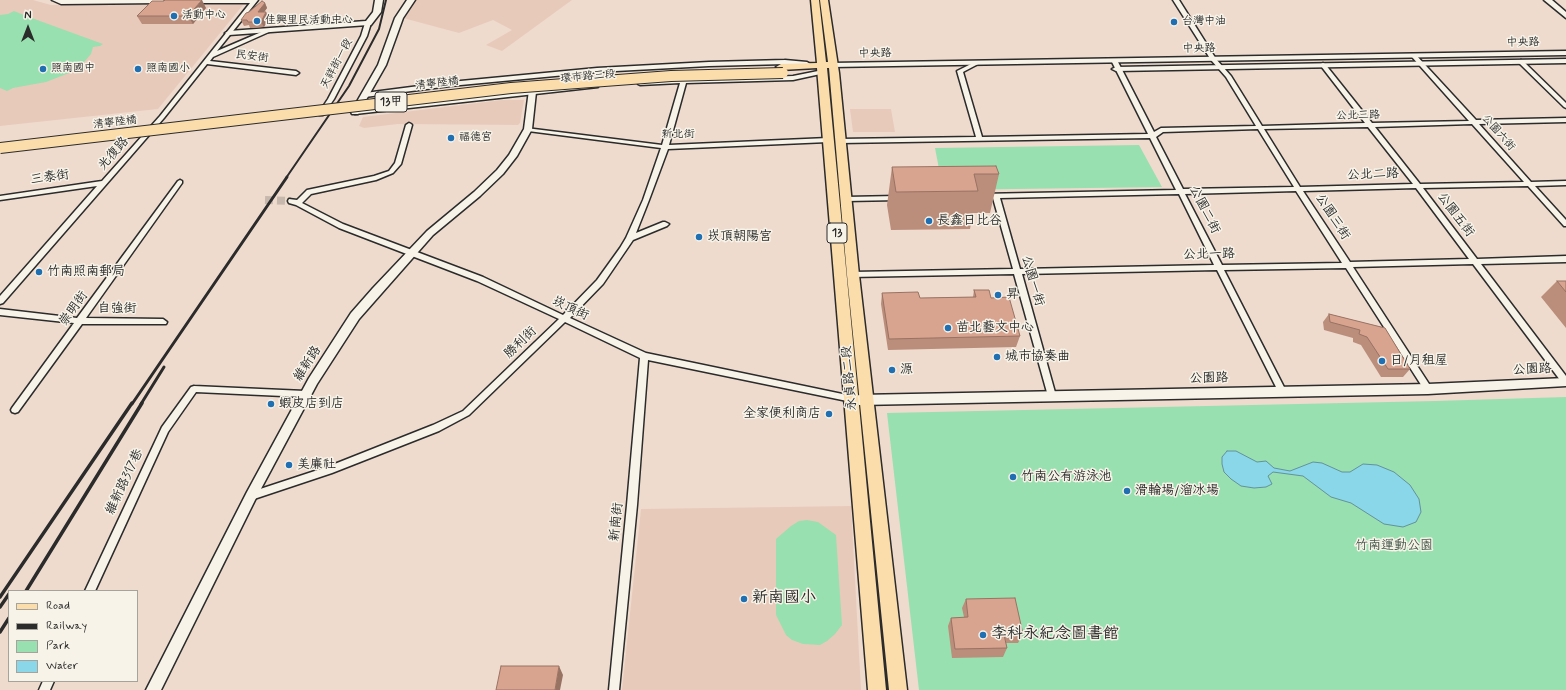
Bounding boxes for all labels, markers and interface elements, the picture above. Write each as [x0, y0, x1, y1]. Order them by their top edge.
north arrow [8, 8, 48, 48]
text: N [24, 9, 32, 23]
place label: 活動中心 [182, 9, 226, 23]
marker: 活動中心 [169, 11, 179, 21]
place label: 佳興里民活動中心 [265, 14, 353, 28]
place label: 台灣中油 [1182, 15, 1226, 29]
marker: 佳興里民活動中心 [252, 16, 262, 26]
marker: 台灣中油 [1169, 17, 1179, 27]
street label: 中央路 [1506, 36, 1540, 50]
street label: 天祥街一段 [318, 37, 356, 91]
street label: 中央路 [1182, 42, 1216, 56]
street label: 中央路 [858, 47, 892, 61]
street label: 民安街 [235, 48, 269, 66]
place label: 照南國中 [51, 62, 95, 76]
place label: 照南國小 [146, 62, 190, 76]
marker: 照南國中 [38, 64, 48, 74]
marker: 照南國小 [133, 64, 143, 74]
street label: 環市路三段 [560, 68, 616, 86]
street label: 清寧陸橋 [414, 75, 460, 93]
road number: 13甲 [375, 92, 407, 112]
street label: 公北三路 [1336, 109, 1380, 123]
street label: 公園六街 [1479, 112, 1517, 154]
street label: 清寧陸橋 [92, 114, 138, 132]
street label: 新北街 [662, 128, 694, 142]
place label: 福德宮 [459, 131, 492, 145]
marker: 福德宮 [446, 133, 456, 143]
street label: 光復路 [95, 134, 133, 174]
street label: 公北二路 [1347, 166, 1399, 184]
street label: 三泰街 [30, 168, 70, 188]
street label: 公園二街 [1185, 183, 1223, 237]
street label: 公園五街 [1433, 190, 1477, 240]
street label: 公園三街 [1311, 191, 1353, 243]
place label: 長鑫日比谷 [937, 213, 1002, 229]
marker: 長鑫日比谷 [924, 216, 934, 226]
road number: 13 [827, 223, 847, 243]
place label: 崁頂朝陽宮 [707, 229, 772, 245]
marker: 崁頂朝陽宮 [694, 232, 704, 242]
street label: 公北一路 [1183, 247, 1235, 263]
street label: 公園一街 [1017, 254, 1047, 308]
place label: 竹南照南郵局 [47, 264, 125, 280]
marker: 竹南照南郵局 [34, 267, 44, 277]
place label: 昇 [1006, 287, 1019, 303]
street label: 崇明街 [56, 289, 92, 329]
marker: 昇 [993, 290, 1003, 300]
street label: 崁頂街 [549, 294, 591, 324]
street label: 自強街 [98, 301, 136, 317]
place label: 苗北藝文中心 [956, 320, 1034, 336]
marker: 苗北藝文中心 [943, 323, 953, 333]
street label: 勝利街 [502, 324, 540, 362]
street label: 維新路 [291, 343, 325, 385]
street label: 永貞路二段 [839, 345, 861, 411]
place label: 城市協奏曲 [1005, 349, 1070, 365]
marker: 城市協奏曲 [992, 352, 1002, 362]
place label: 日/月租屋 [1390, 353, 1448, 369]
marker: 日/月租屋 [1377, 356, 1387, 366]
street label: 公園路 [1512, 361, 1552, 379]
place label: 源 [900, 362, 913, 378]
marker: 源 [887, 365, 897, 375]
street label: 公園路 [1189, 371, 1229, 387]
place label: 蝦皮店到店 [279, 396, 344, 412]
marker: 蝦皮店到店 [266, 399, 276, 409]
place label: 全家便利商店 [743, 406, 821, 422]
marker: 全家便利商店 [824, 409, 834, 419]
street label: 維新路317巷 [103, 447, 147, 517]
place label: 美廉社 [297, 457, 336, 473]
marker: 美廉社 [284, 460, 294, 470]
place label: 竹南公有游泳池 [1021, 469, 1112, 485]
marker: 竹南公有游泳池 [1008, 472, 1018, 482]
place label: 滑輪場/溜冰場 [1135, 483, 1219, 499]
marker: 滑輪場/溜冰場 [1122, 486, 1132, 496]
street label: 新南街 [607, 502, 627, 542]
park label: 竹南運動公園 [1355, 538, 1433, 554]
place label: 新南國小 [752, 589, 816, 609]
legend [8, 590, 138, 682]
marker: 新南國小 [739, 594, 749, 604]
text: Road [46, 598, 70, 614]
text: Railway [46, 618, 87, 634]
place label: 李科永紀念圖書館 [991, 625, 1119, 645]
marker: 李科永紀念圖書館 [978, 630, 988, 640]
text: Park [46, 638, 70, 654]
text: Water [46, 658, 78, 674]

